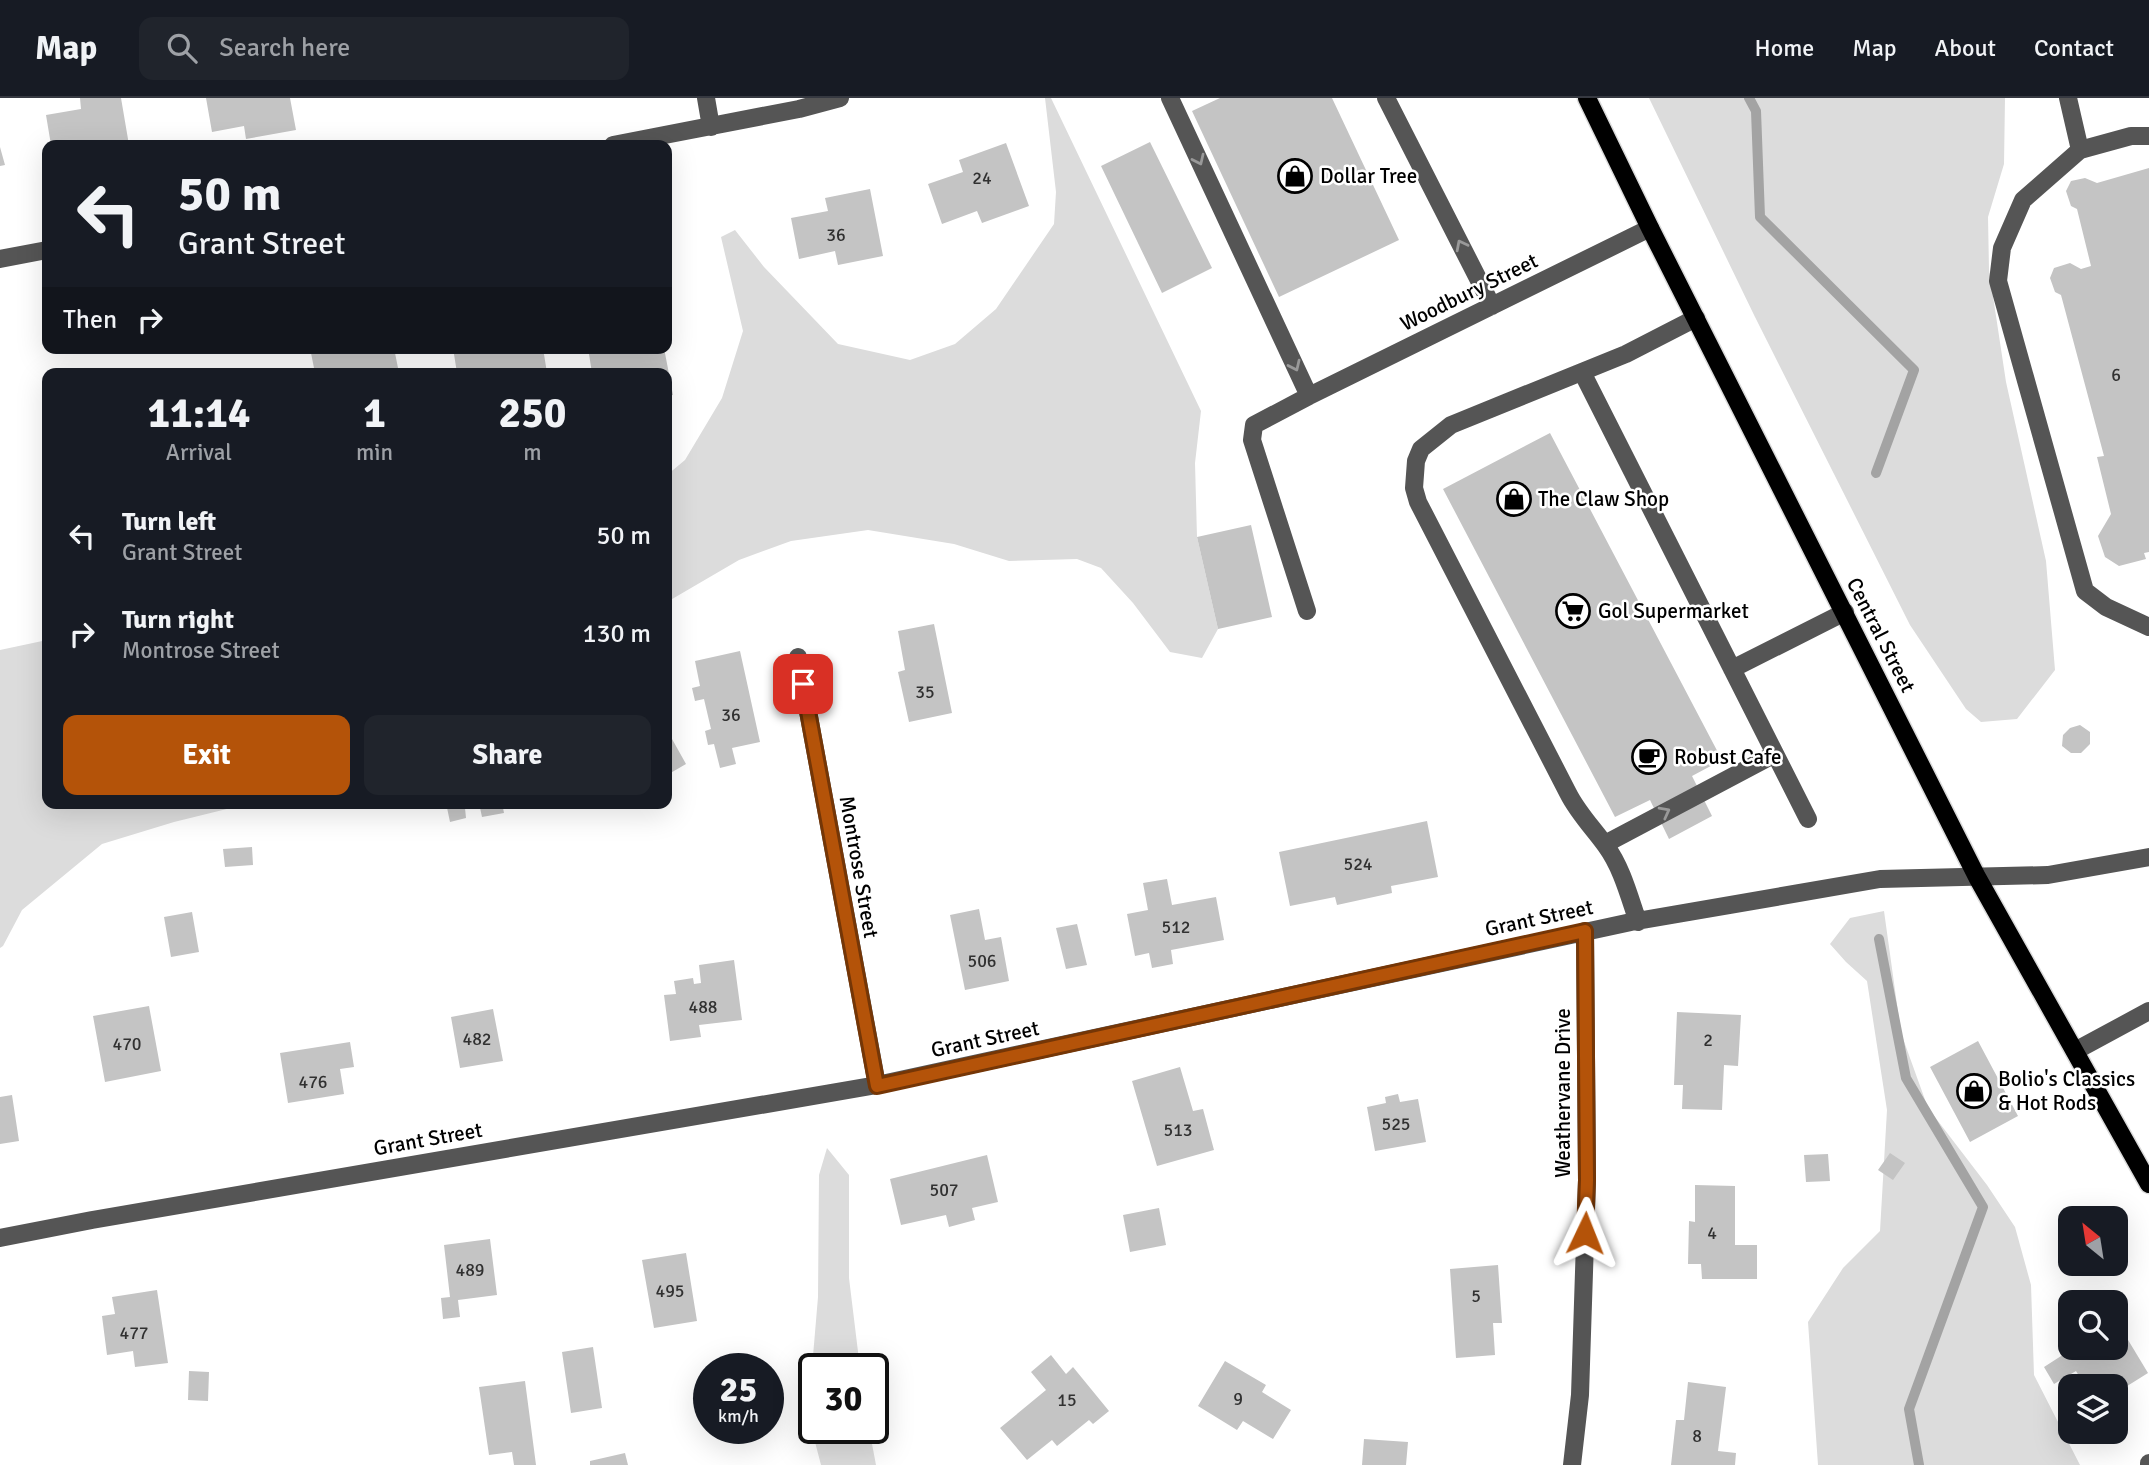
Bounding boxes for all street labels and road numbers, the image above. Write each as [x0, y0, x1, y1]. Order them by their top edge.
street label: Woodbury Street [1396, 247, 1542, 337]
street label: Central Street [1841, 573, 1921, 697]
street label: Montrose Street [834, 794, 884, 940]
street label: Grant Street [1483, 894, 1595, 942]
street label: Weathervane Drive [1550, 1008, 1576, 1178]
street label: Grant Street [929, 1015, 1041, 1063]
street label: Grant Street [372, 1117, 484, 1161]

